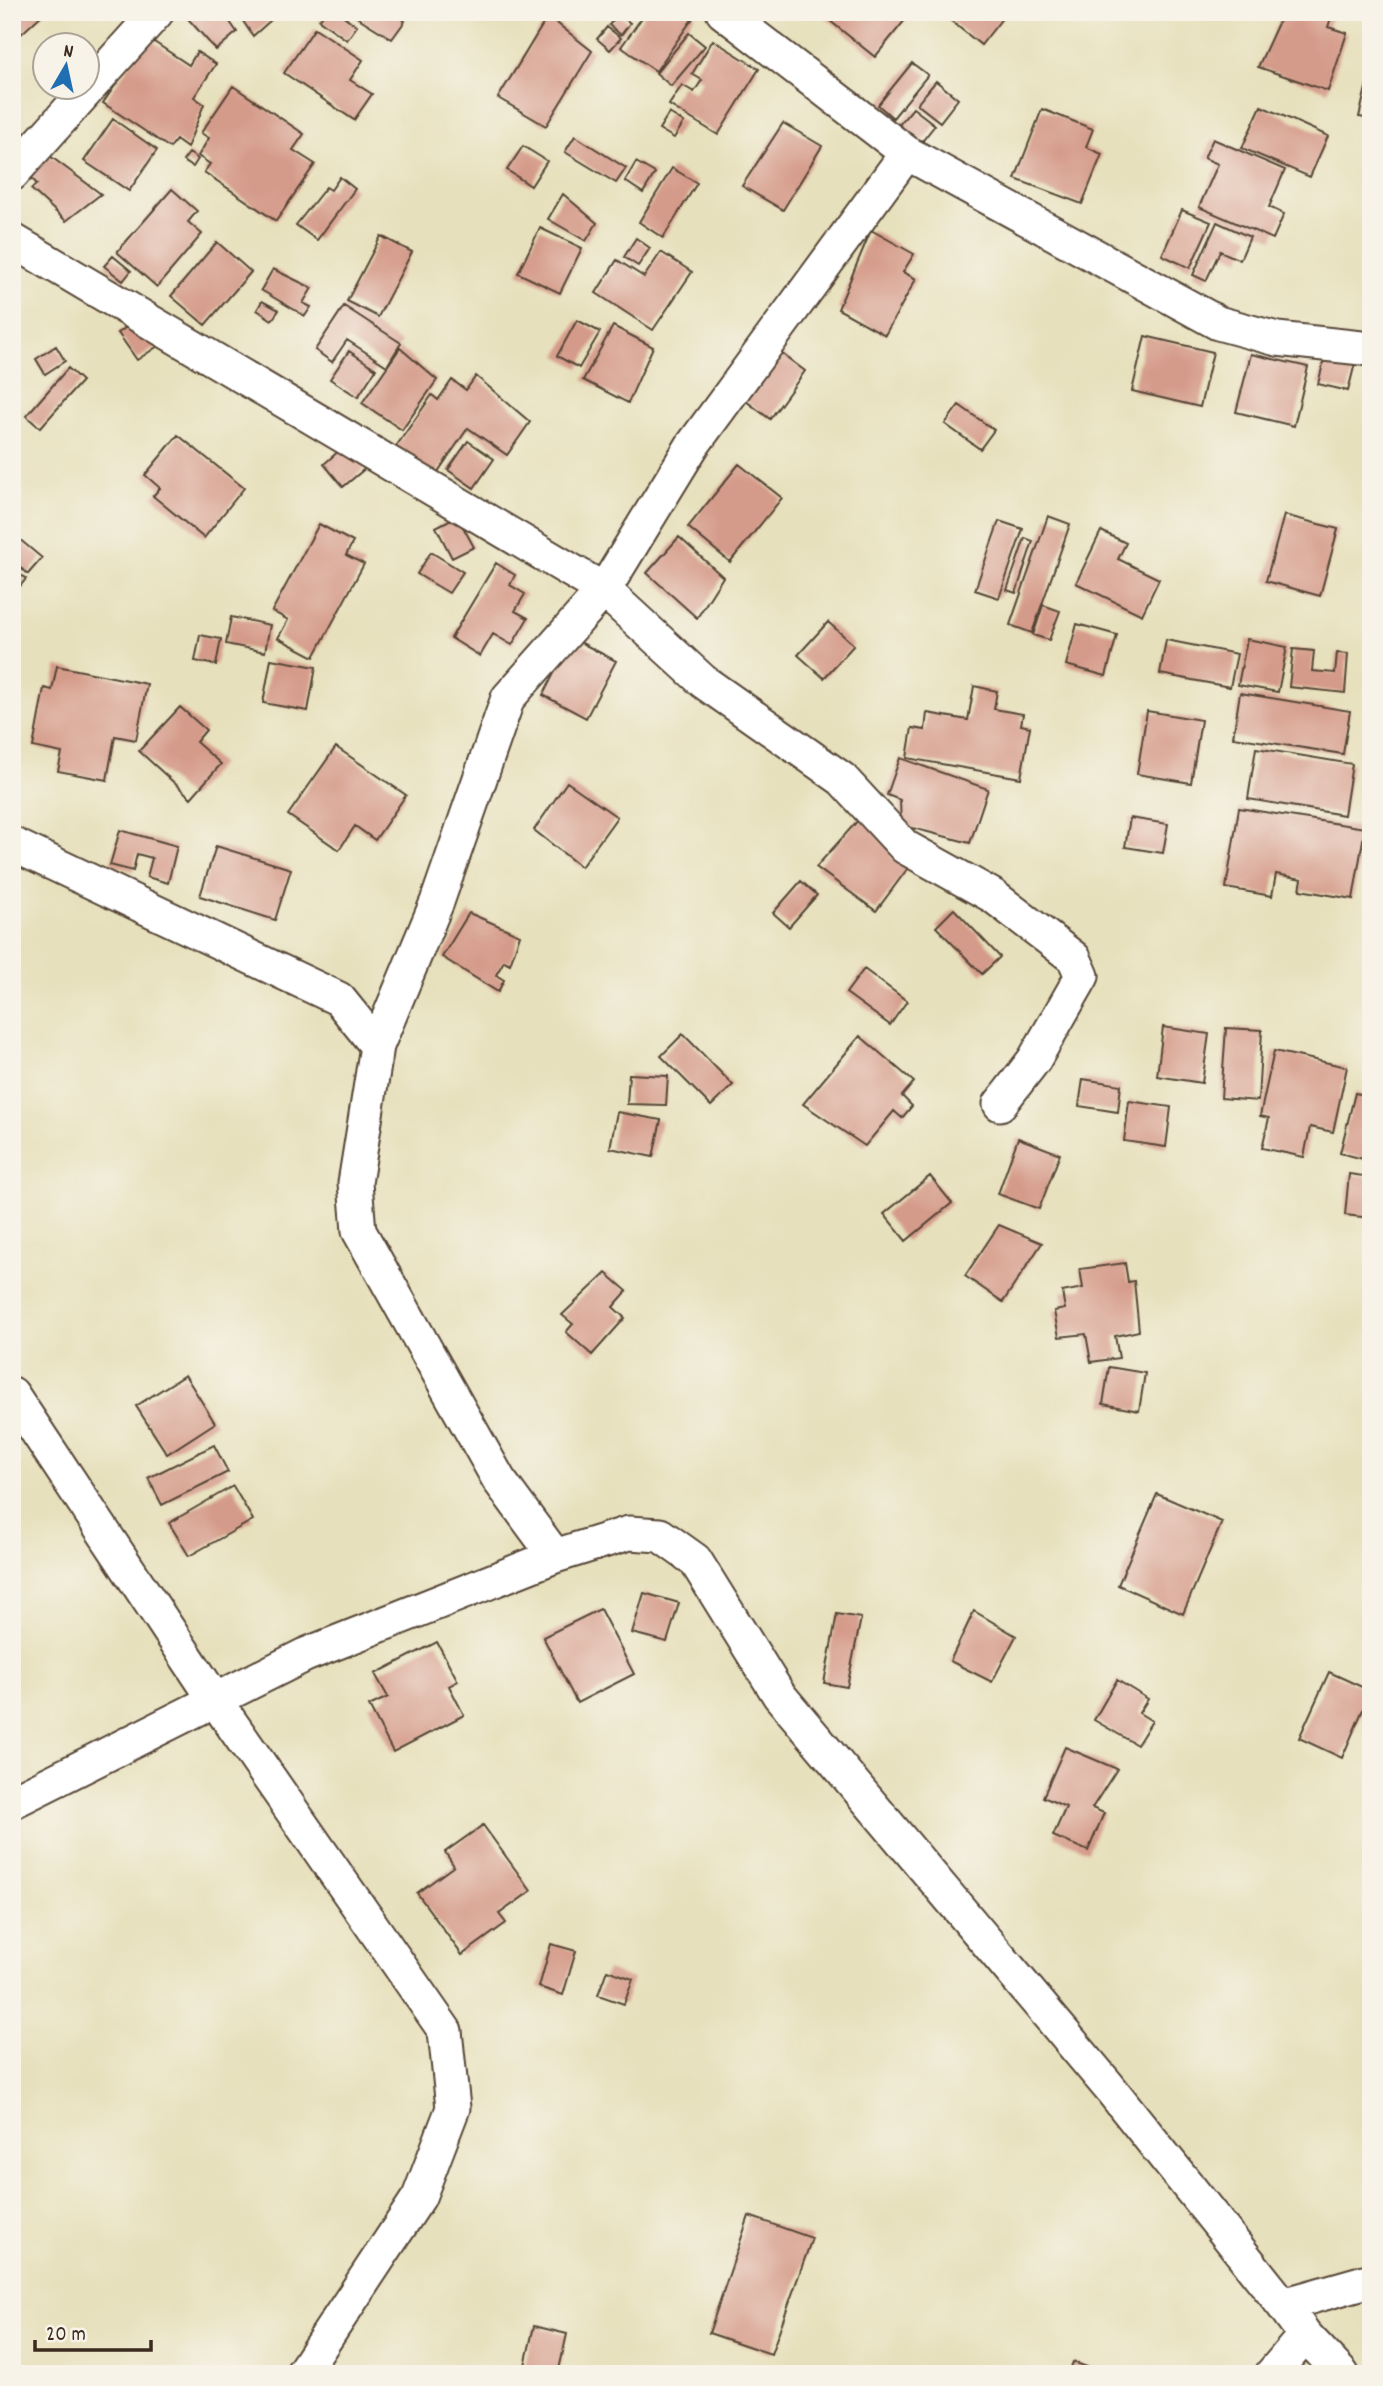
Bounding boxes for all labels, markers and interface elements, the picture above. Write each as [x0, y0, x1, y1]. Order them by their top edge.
north arrow [32, 32, 102, 102]
text: N [61, 39, 75, 67]
scale bar [35, 2309, 150, 2353]
text: 20 m [46, 2321, 86, 2351]

